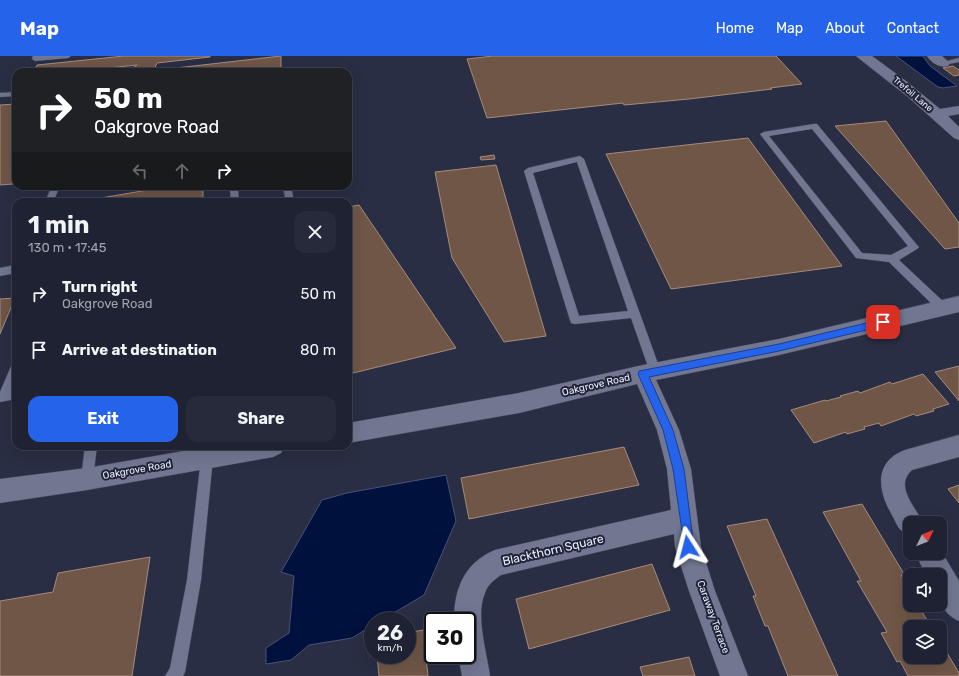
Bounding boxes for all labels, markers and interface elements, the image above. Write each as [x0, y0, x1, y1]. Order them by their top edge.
text: Map [20, 17, 59, 40]
text: Home [716, 20, 754, 37]
text: Map [776, 20, 803, 37]
text: About [825, 20, 865, 37]
text: Contact [887, 20, 939, 37]
street label: Trefoil Lane [891, 75, 935, 113]
text: 50 m [94, 82, 163, 115]
icon: right [28, 84, 80, 136]
text: Oakgrove Road [94, 116, 219, 138]
icon: left [129, 160, 151, 182]
icon: ahead [171, 160, 193, 182]
icon: right [213, 160, 235, 182]
text: 1 min [28, 211, 89, 239]
button: close [294, 211, 336, 253]
text: 130 m · 17:45 [28, 240, 106, 255]
text: Turn right [62, 278, 137, 296]
icon: right [28, 283, 50, 305]
text: 50 m [301, 285, 336, 303]
text: Oakgrove Road [62, 296, 152, 311]
pin [866, 305, 900, 339]
icon: arrive [872, 311, 894, 333]
icon: arrive [28, 339, 50, 361]
text: Arrive at destination [62, 341, 217, 359]
text: 80 m [300, 341, 336, 359]
street label: Oakgrove Road [561, 371, 631, 399]
button: Exit [28, 396, 178, 442]
button: Share [186, 396, 336, 442]
street label: Oakgrove Road [102, 458, 172, 482]
north arrow [903, 516, 947, 560]
map controls [903, 516, 947, 664]
position arrow [667, 526, 709, 568]
street label: Blackthorn Square [501, 531, 605, 568]
button: sound [903, 568, 947, 612]
street label: Caraway Terrace [694, 579, 732, 655]
speed limit sign: 30 [424, 612, 476, 664]
button: layers [903, 620, 947, 664]
text: 26 [377, 621, 403, 645]
text: km/h [378, 642, 402, 654]

